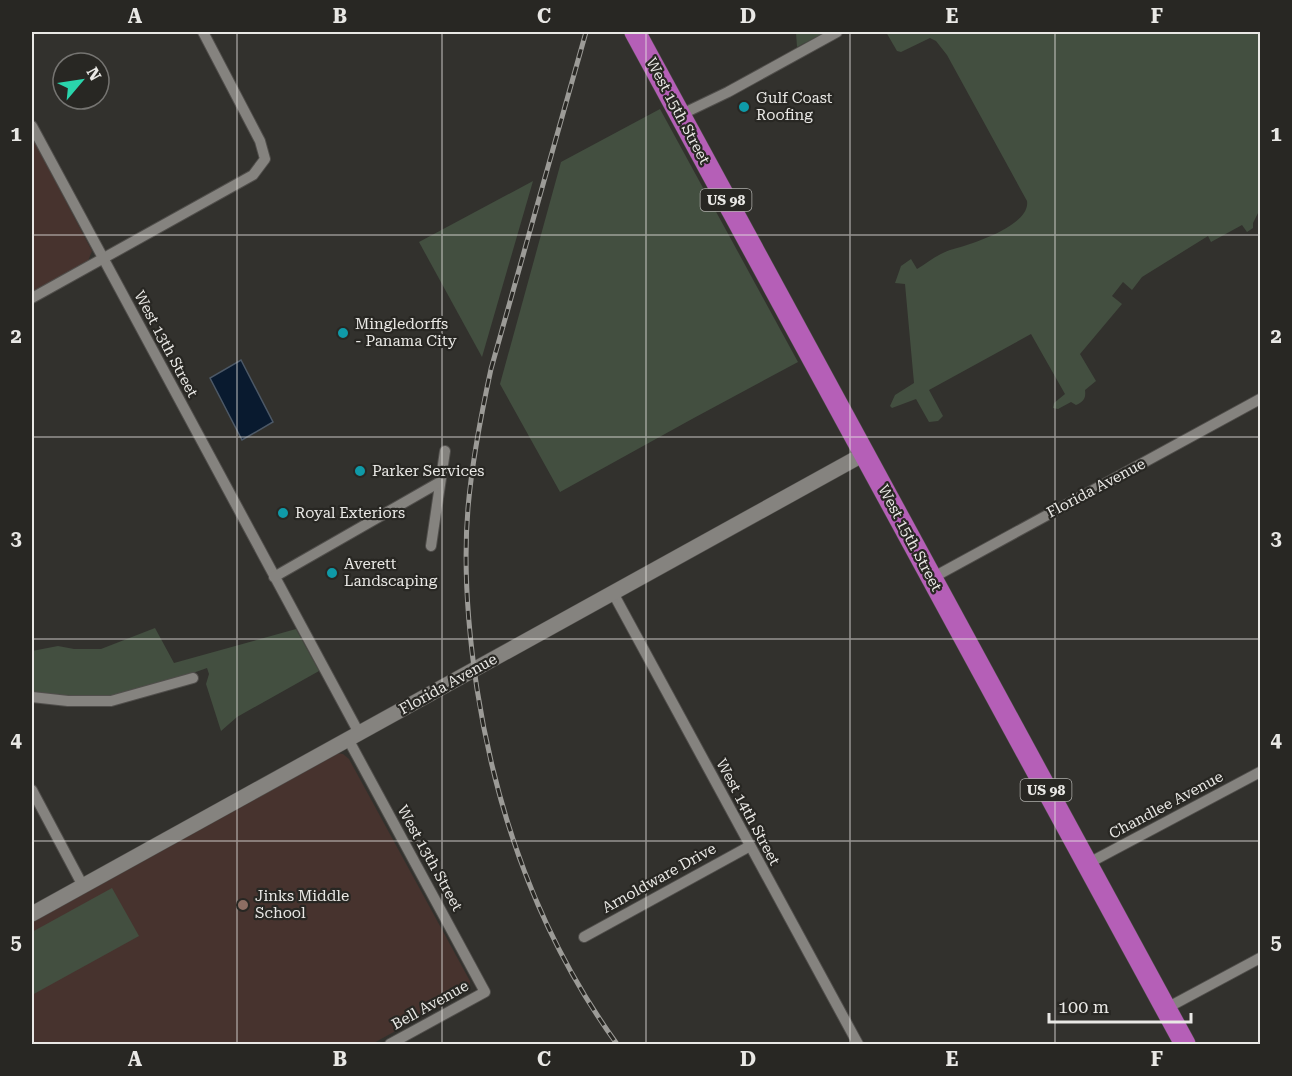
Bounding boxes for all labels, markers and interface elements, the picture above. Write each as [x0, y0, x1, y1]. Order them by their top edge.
text: A [128, 4, 143, 28]
text: B [333, 4, 347, 28]
text: C [537, 4, 551, 28]
text: D [740, 4, 756, 28]
text: E [946, 4, 959, 28]
text: F [1151, 4, 1163, 28]
north arrow [51, 51, 111, 111]
street label: West 15th Street [642, 55, 714, 168]
text: N [82, 64, 105, 84]
place label: Gulf Coast Roofing [756, 89, 833, 124]
marker: Gulf Coast Roofing [737, 100, 751, 114]
text: 1 [10, 122, 22, 146]
text: 1 [1270, 122, 1282, 146]
road number: US 98 [700, 189, 752, 211]
street label: West 13th Street [130, 288, 202, 401]
place label: Mingledorffs - Panama City [355, 315, 457, 350]
text: 2 [10, 324, 22, 348]
text: 2 [1270, 324, 1282, 348]
marker: Mingledorffs - Panama City [336, 326, 350, 340]
street label: Florida Avenue [1044, 454, 1148, 522]
place label: Parker Services [372, 462, 484, 480]
marker: Parker Services [353, 464, 367, 478]
street label: West 15th Street [874, 482, 946, 595]
place label: Royal Exteriors [295, 504, 405, 522]
marker: Royal Exteriors [276, 506, 290, 520]
text: 3 [10, 526, 22, 550]
text: 3 [1270, 526, 1282, 550]
place label: Averett Landscaping [344, 555, 438, 590]
marker: Averett Landscaping [325, 566, 339, 580]
street label: Florida Avenue [396, 650, 500, 718]
text: 4 [10, 728, 22, 752]
text: 4 [1270, 728, 1282, 752]
street label: West 14th Street [712, 756, 784, 869]
street label: Chandlee Avenue [1106, 767, 1226, 843]
road number: US 98 [1020, 779, 1072, 801]
street label: West 13th Street [393, 802, 467, 914]
street label: Arnoldware Drive [599, 839, 719, 917]
place label: Jinks Middle School [255, 887, 349, 922]
marker: Jinks Middle School [236, 898, 250, 912]
text: 5 [10, 930, 22, 954]
text: 5 [1270, 930, 1282, 954]
street label: Bell Avenue [388, 977, 472, 1033]
scale bar [1049, 986, 1192, 1024]
text: 100 m [1058, 996, 1109, 1017]
text: A [128, 1047, 143, 1071]
text: B [333, 1047, 347, 1071]
text: C [537, 1047, 551, 1071]
text: D [740, 1047, 756, 1071]
text: E [946, 1047, 959, 1071]
text: F [1151, 1047, 1163, 1071]

